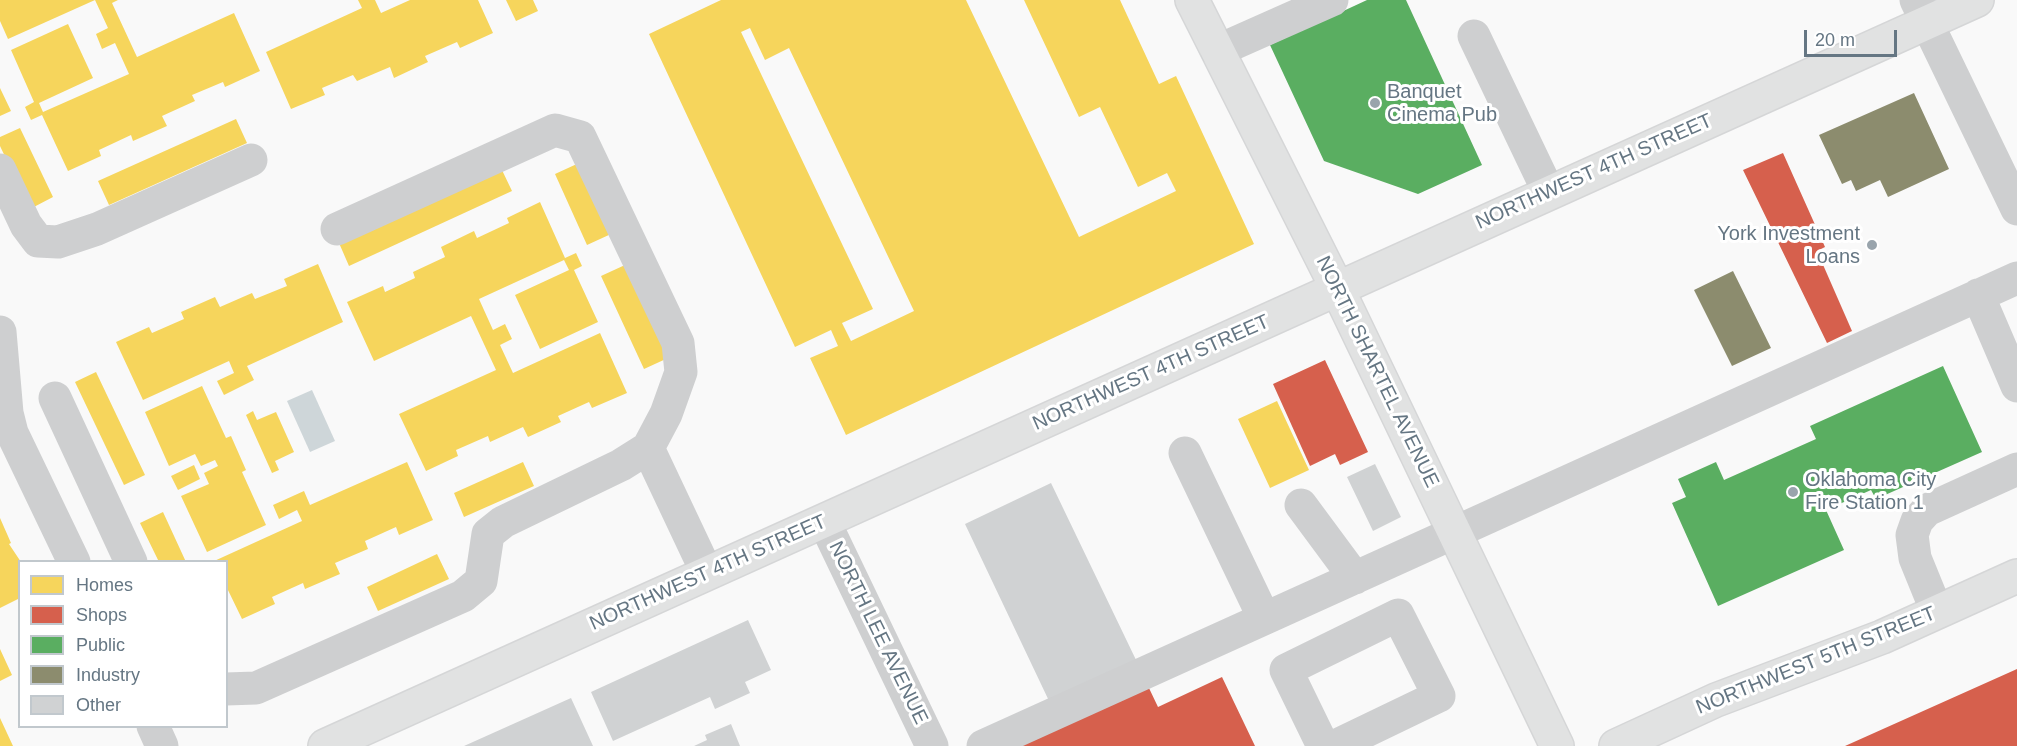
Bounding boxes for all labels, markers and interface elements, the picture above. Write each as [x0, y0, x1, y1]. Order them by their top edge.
scale bar [1807, 18, 1900, 56]
text: 20 m [1815, 30, 1855, 50]
place label: Banquet Cinema Pub [1387, 80, 1497, 127]
marker: Banquet Cinema Pub [1368, 96, 1382, 110]
street label: NORTHWEST 4TH STREET [1472, 109, 1716, 235]
place label: York Investment Loans [1717, 222, 1860, 269]
marker: York Investment Loans [1865, 238, 1879, 252]
street label: NORTH SHARTEL AVENUE [1310, 252, 1444, 492]
street label: NORTHWEST 4TH STREET [1029, 310, 1273, 436]
place label: Oklahoma City Fire Station 1 [1805, 468, 1936, 515]
marker: Oklahoma City Fire Station 1 [1786, 485, 1800, 499]
street label: NORTHWEST 4TH STREET [586, 510, 830, 636]
street label: NORTH LEE AVENUE [823, 538, 933, 728]
legend [18, 560, 228, 728]
text: Homes [76, 575, 133, 595]
street label: NORTHWEST 5TH STREET [1693, 602, 1939, 720]
text: Shops [76, 605, 127, 625]
text: Public [76, 635, 125, 655]
text: Industry [76, 665, 140, 685]
text: Other [76, 695, 121, 715]

